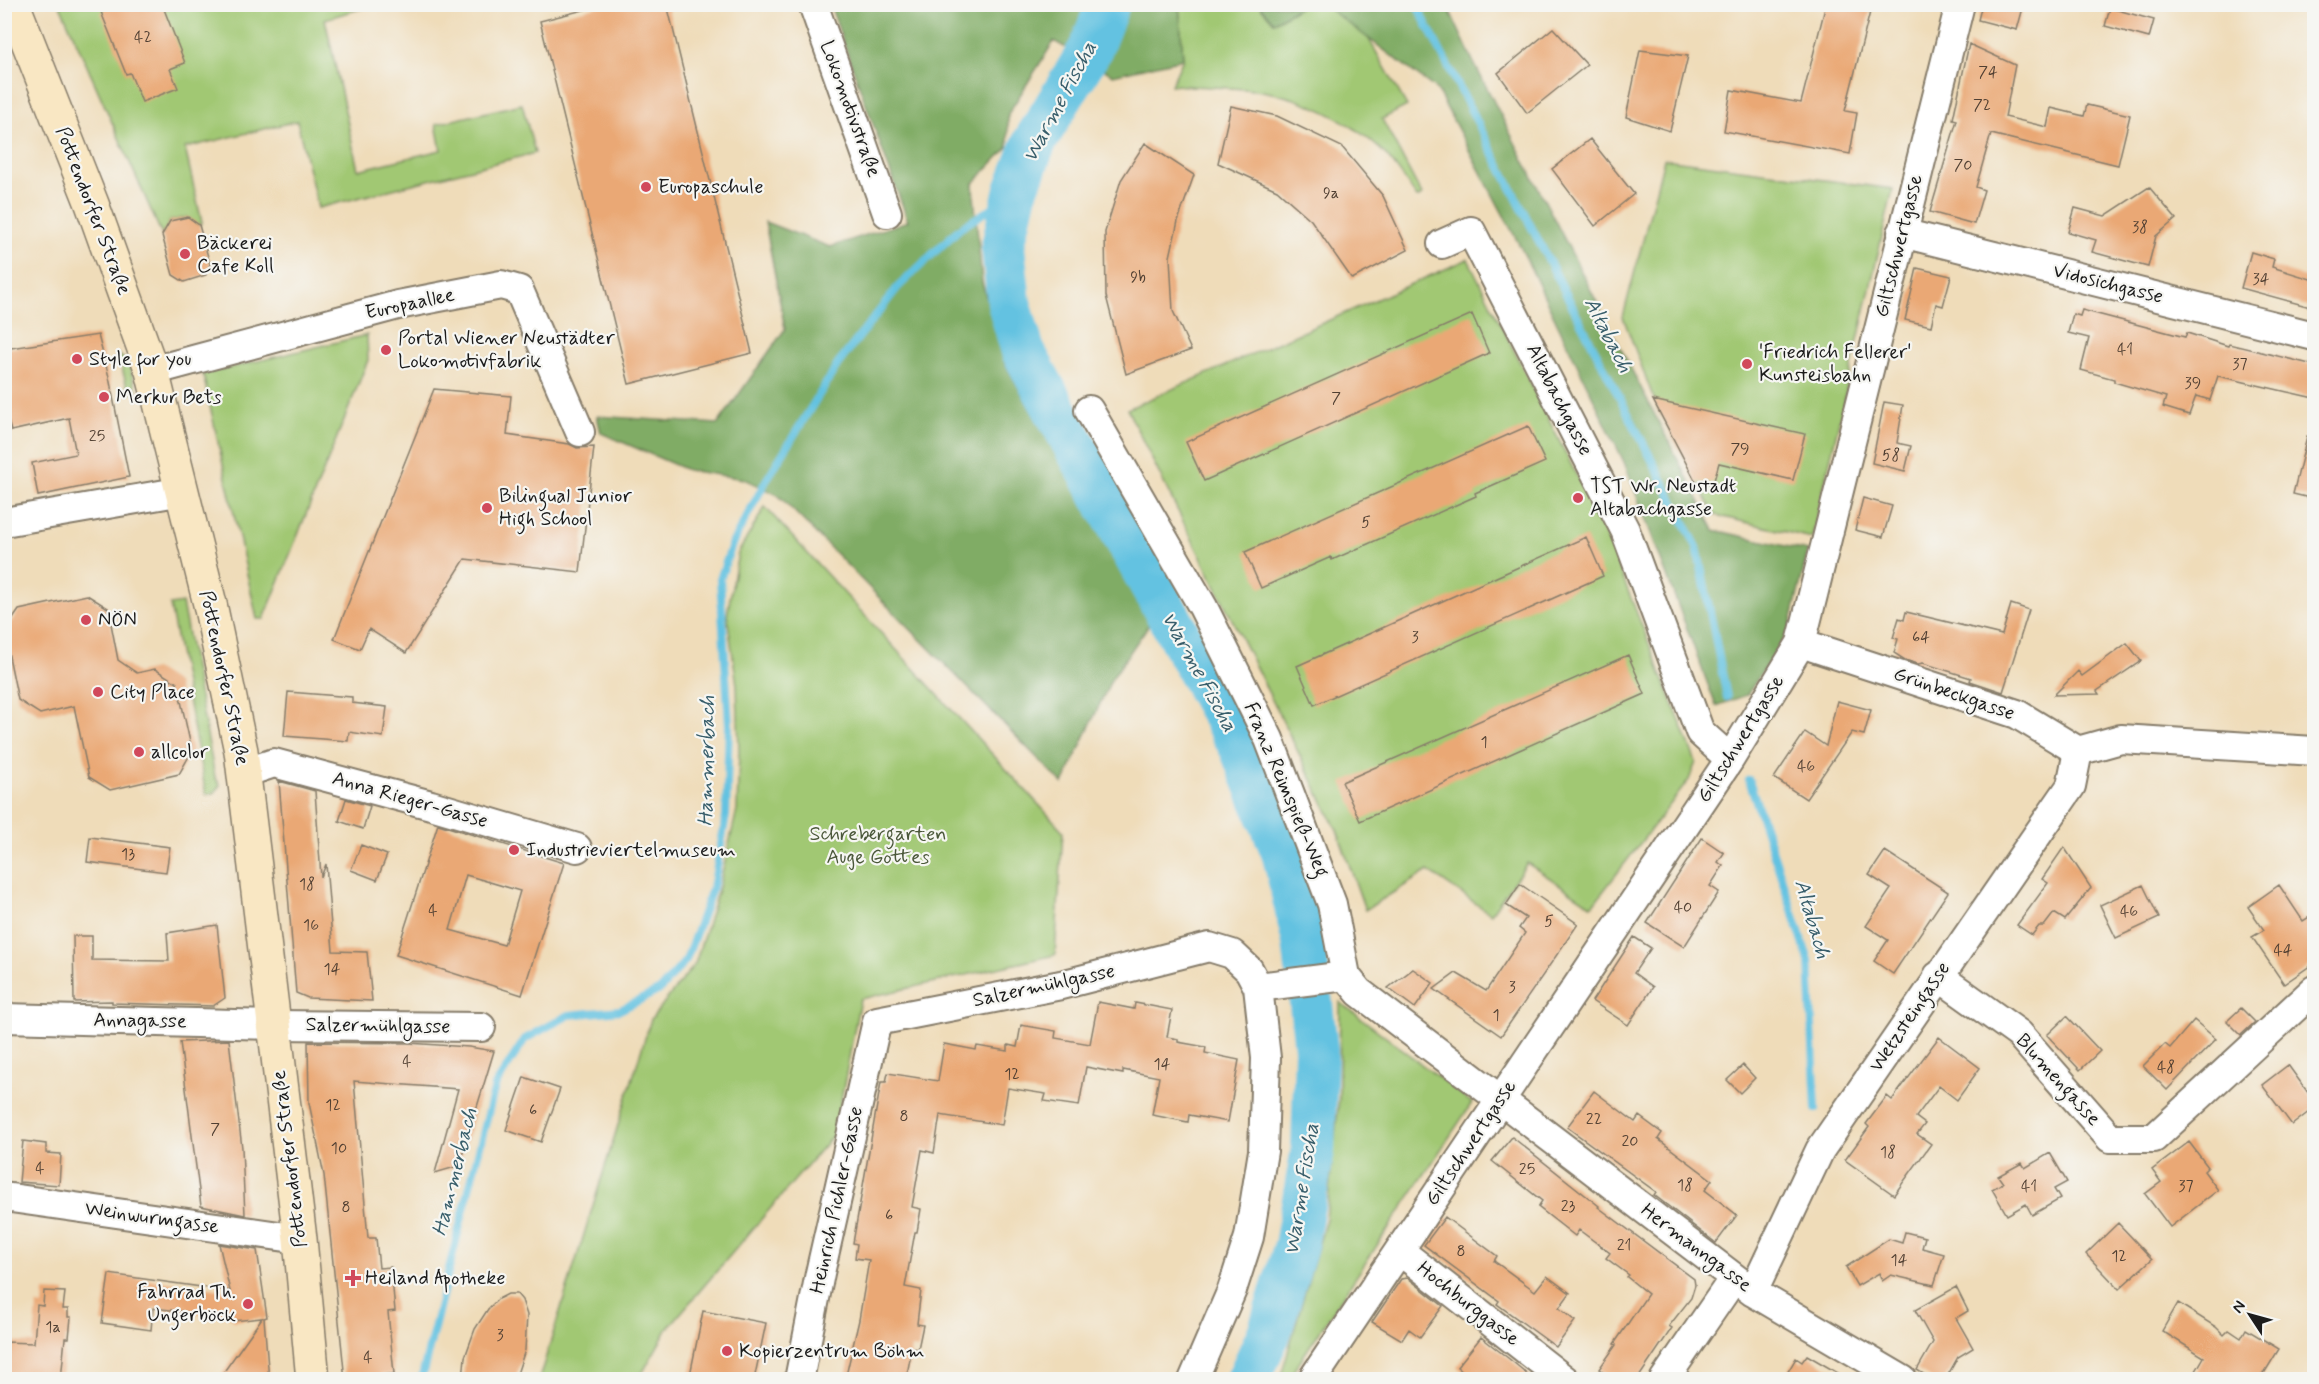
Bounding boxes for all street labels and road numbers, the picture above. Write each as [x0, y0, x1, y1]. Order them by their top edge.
street label: Lokomotivstraße [813, 37, 887, 181]
street label: Pottendorfer Straße [48, 123, 138, 299]
street label: Giltschwertgasse [1868, 172, 1930, 320]
street label: Vidosichgasse [2050, 257, 2166, 311]
street label: Europaallee [363, 281, 457, 327]
street label: Altabachgasse [1519, 339, 1599, 461]
street label: Pottendorfer Straße [192, 588, 256, 768]
street label: Grünbeckgasse [1889, 661, 2018, 728]
street label: Giltschwertgasse [1691, 670, 1791, 808]
street label: Franz Reimspieß-Weg [1235, 698, 1335, 883]
street label: Anna Rieger-Gasse [329, 765, 491, 835]
street label: Wetzsteingasse [1863, 957, 1958, 1079]
street label: Salzermühlgasse [970, 958, 1118, 1015]
street label: Annagasse [93, 1007, 187, 1036]
street label: Salzermühlgasse [305, 1011, 451, 1042]
street label: Blumengasse [2008, 1028, 2107, 1133]
street label: Pottendorfer Straße [266, 1069, 314, 1249]
street label: Giltschwertgasse [1419, 1075, 1523, 1211]
street label: Heinrich Pichler-Gasse [804, 1104, 870, 1296]
street label: Weinwurmgasse [83, 1195, 221, 1243]
street label: Hermanngasse [1634, 1197, 1757, 1300]
street label: Hochburggasse [1410, 1255, 1525, 1353]

